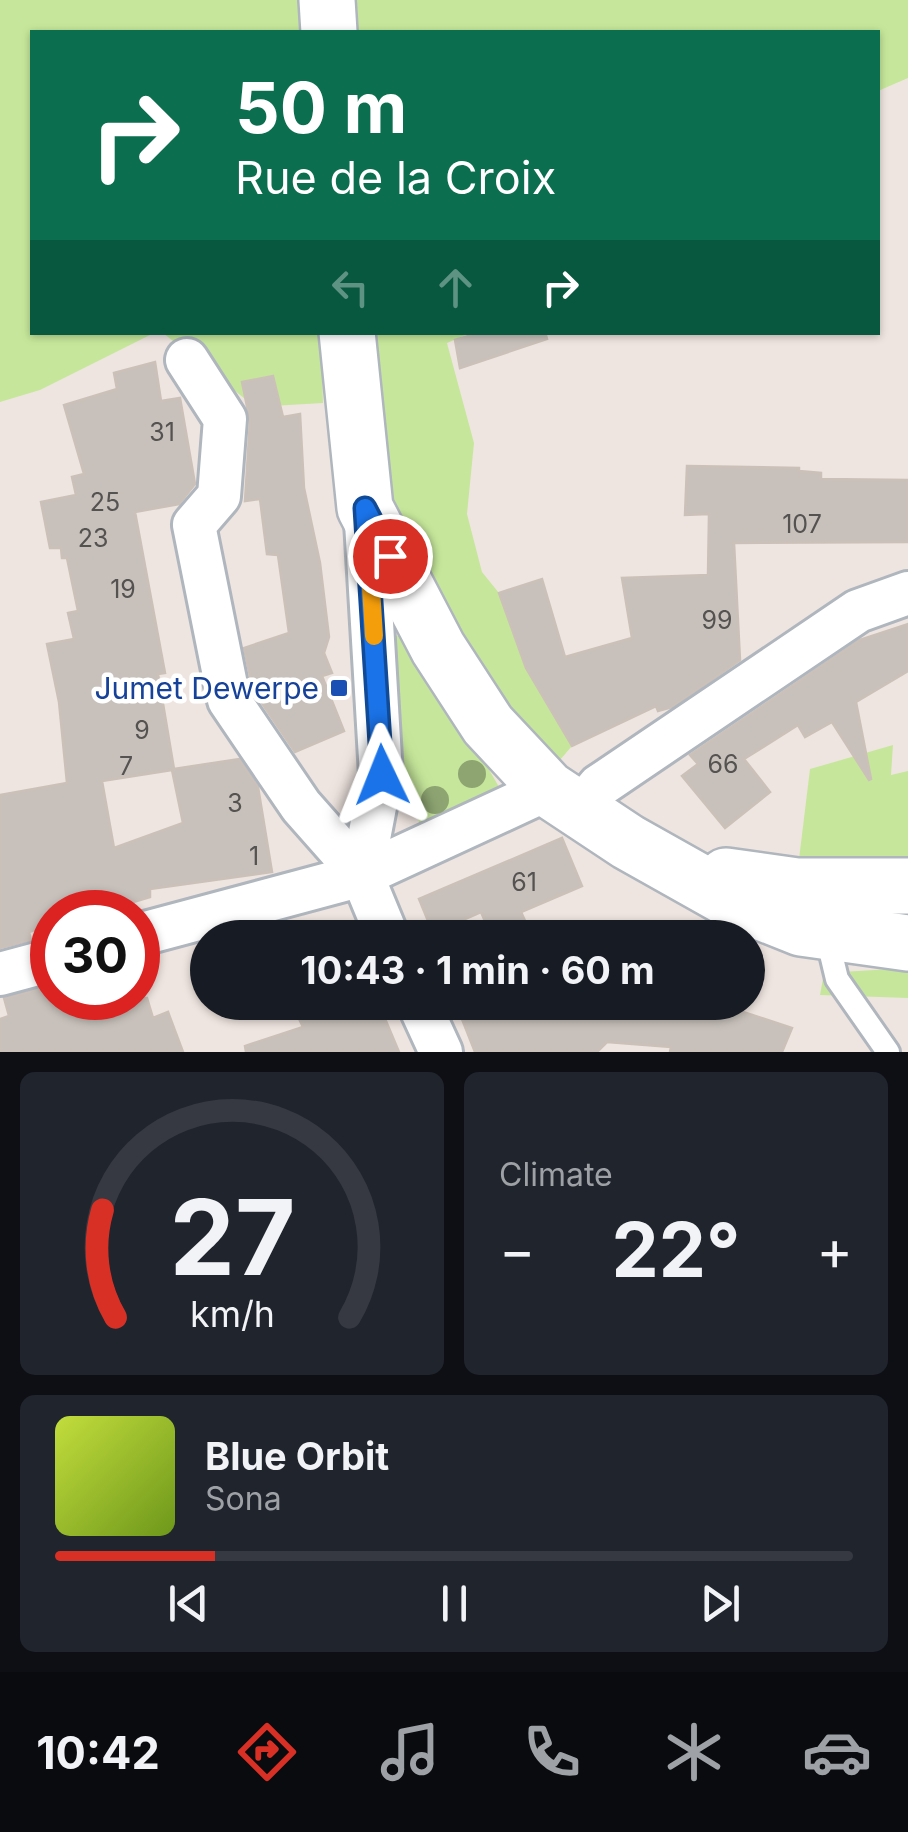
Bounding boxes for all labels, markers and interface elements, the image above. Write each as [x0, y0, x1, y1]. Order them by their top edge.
text: 50 m [235, 65, 407, 150]
icon: right [70, 70, 200, 200]
text: Rue de la Croix [235, 150, 556, 205]
icon: left [323, 260, 378, 315]
icon: ahead [428, 260, 483, 315]
icon: right [533, 260, 588, 315]
house number: 31 [149, 417, 175, 447]
house number: 25 [90, 487, 120, 517]
house number: 107 [782, 509, 822, 539]
pin [348, 514, 433, 599]
house number: 23 [78, 523, 108, 553]
icon: arrive [363, 529, 418, 584]
house number: 19 [110, 574, 136, 604]
house number: 99 [701, 605, 733, 635]
place label: Jumet Dewerpe [94, 670, 319, 706]
marker: Jumet Dewerpe [328, 677, 350, 699]
house number: 9 [134, 715, 150, 745]
position arrow [330, 723, 434, 827]
house number: 66 [707, 749, 739, 779]
house number: 7 [119, 751, 133, 781]
house number: 3 [227, 788, 243, 818]
house number: 1 [249, 841, 259, 871]
house number: 61 [511, 867, 537, 897]
speed limit sign: 30 [30, 890, 160, 1020]
text: 10:43 · 1 min · 60 m [300, 947, 655, 993]
text: Climate [499, 1155, 613, 1194]
text: 27 [169, 1174, 295, 1300]
text: 22° [612, 1204, 740, 1295]
text: − [499, 1217, 535, 1283]
text: + [817, 1217, 853, 1283]
text: km/h [190, 1292, 274, 1336]
text: Blue Orbit [205, 1433, 389, 1479]
text: Sona [205, 1479, 282, 1518]
icon: previous [161, 1576, 216, 1631]
icon: pause [427, 1576, 482, 1631]
icon: next [693, 1576, 748, 1631]
icon: directions [232, 1717, 302, 1787]
icon: music [375, 1717, 445, 1787]
icon: phone [517, 1717, 587, 1787]
icon: climate [659, 1717, 729, 1787]
icon: car [802, 1717, 872, 1787]
text: 10:42 [36, 1725, 160, 1780]

